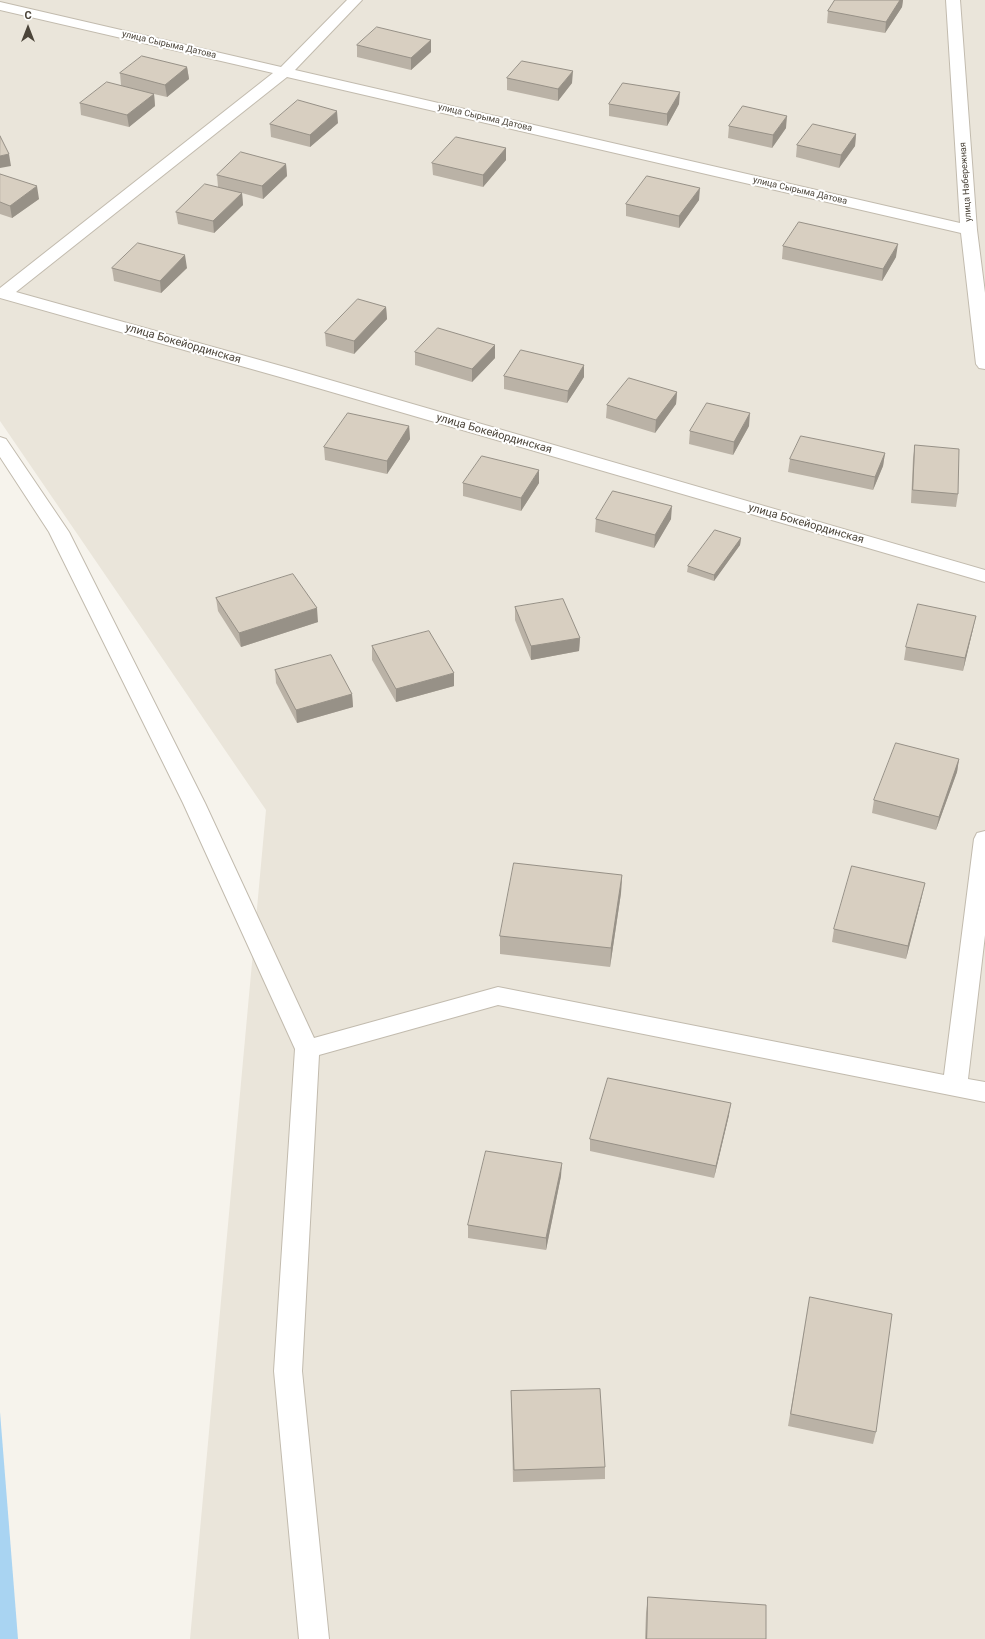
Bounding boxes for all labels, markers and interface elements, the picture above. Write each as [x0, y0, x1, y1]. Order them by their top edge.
north arrow [8, 8, 48, 48]
text: С [24, 9, 32, 22]
street label: улица Сырыма Датова [121, 29, 217, 61]
street label: улица Сырыма Датова [437, 102, 533, 134]
street label: улица Набережная [958, 142, 974, 222]
street label: улица Сырыма Датова [752, 175, 848, 207]
street label: улица Бокейординская [124, 321, 242, 367]
street label: улица Бокейординская [435, 411, 553, 457]
street label: улица Бокейординская [747, 501, 865, 547]

